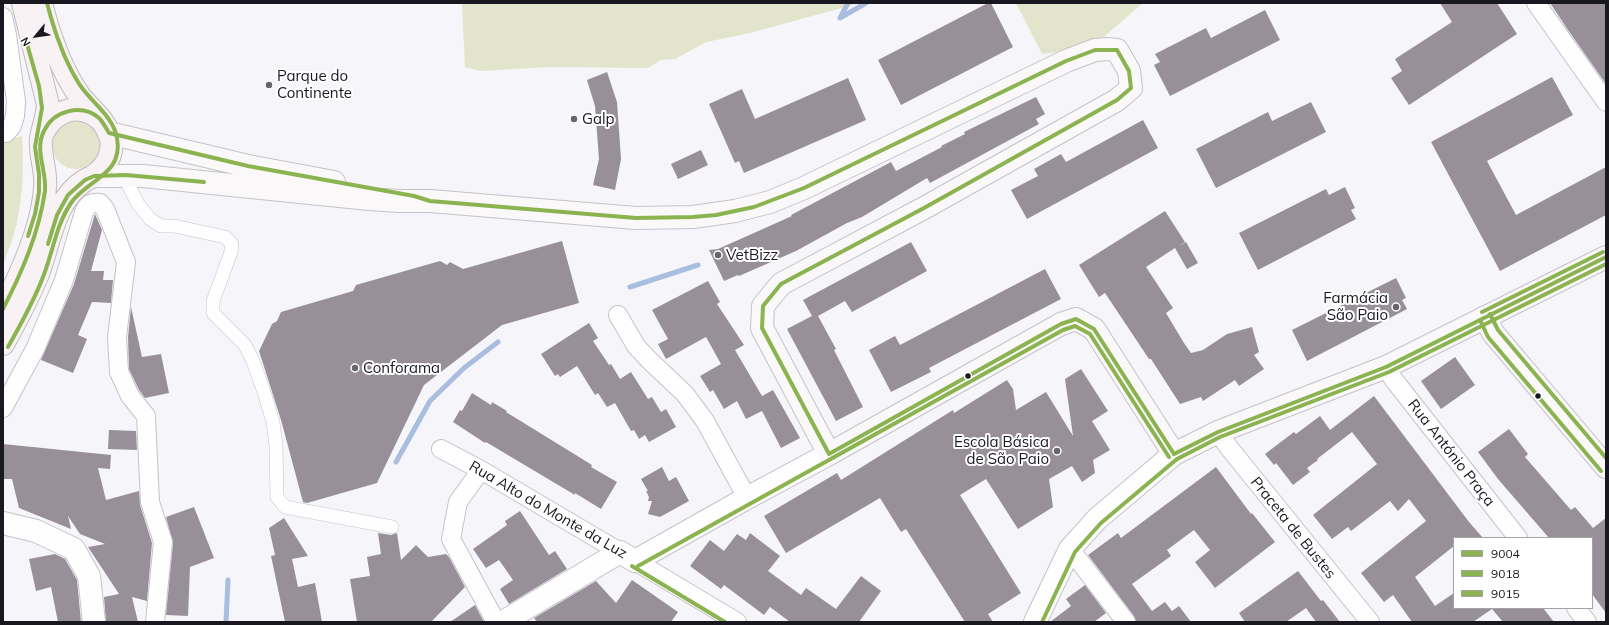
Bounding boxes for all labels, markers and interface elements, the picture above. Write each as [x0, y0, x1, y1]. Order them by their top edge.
north arrow [16, 16, 56, 56]
text: N [17, 35, 34, 49]
place label: Parque do Continente [277, 67, 352, 102]
marker: Parque do Continente [264, 80, 274, 90]
place label: Galp [582, 110, 615, 128]
marker: Galp [569, 114, 579, 124]
place label: VetBizz [726, 246, 778, 264]
marker: VetBizz [713, 250, 723, 260]
place label: Farmácia São Paio [1323, 289, 1388, 324]
marker: Farmácia São Paio [1391, 302, 1401, 312]
place label: Conforama [363, 359, 440, 377]
marker: Conforama [350, 363, 360, 373]
unlabelled marker [963, 371, 973, 381]
unlabelled marker [1533, 391, 1543, 401]
street label: Rua António Praça [1404, 396, 1498, 510]
place label: Escola Básica de São Paio [954, 433, 1049, 468]
marker: Escola Básica de São Paio [1052, 446, 1062, 456]
street label: Rua Alto do Monte da Luz [466, 457, 630, 563]
street label: Praceta de Bustes [1246, 474, 1340, 582]
legend [1453, 537, 1593, 609]
text: 9004 [1491, 546, 1520, 561]
text: 9018 [1491, 566, 1520, 581]
text: 9015 [1491, 586, 1520, 601]

